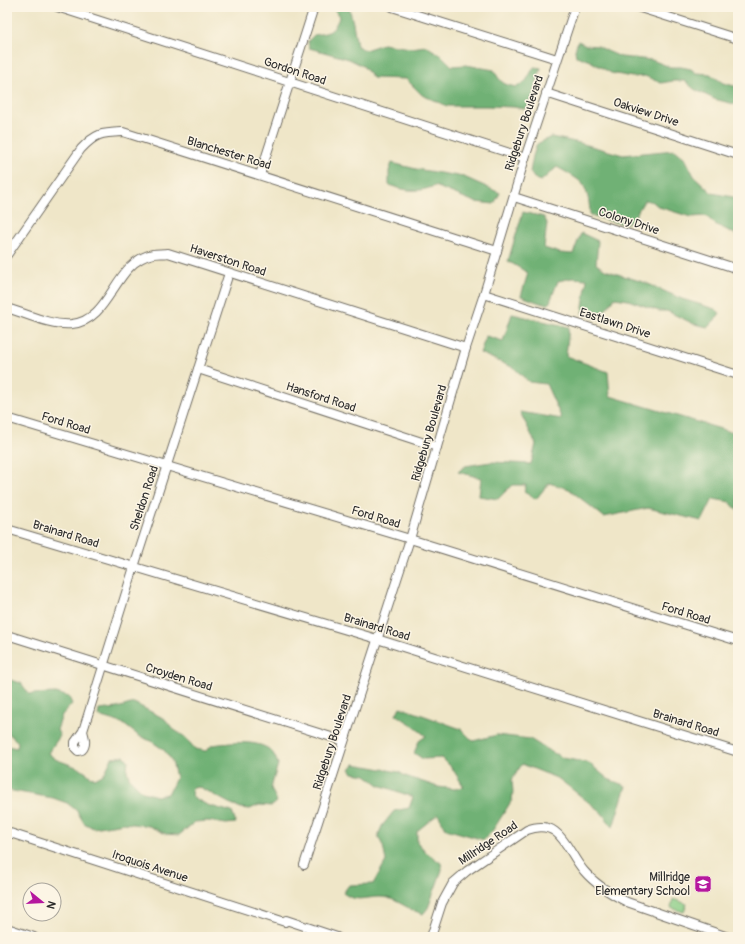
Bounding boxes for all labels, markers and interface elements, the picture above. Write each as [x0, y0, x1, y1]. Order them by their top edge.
street label: Gordon Road [262, 54, 328, 89]
street label: Ridgebury Boulevard [502, 73, 547, 173]
street label: Oakview Drive [611, 95, 681, 130]
street label: Blanchester Road [185, 134, 273, 173]
street label: Colony Drive [597, 205, 661, 238]
street label: Haverston Road [188, 241, 268, 280]
street label: Eastlawn Drive [578, 305, 652, 342]
street label: Hansford Road [284, 379, 358, 416]
street label: Ridgebury Boulevard [409, 383, 450, 483]
street label: Ford Road [40, 409, 92, 438]
street label: Sheldon Road [127, 464, 162, 533]
street label: Ford Road [350, 503, 402, 532]
street label: Brainard Road [31, 517, 101, 552]
street label: Ford Road [660, 599, 712, 628]
street label: Brainard Road [342, 610, 412, 645]
street label: Croyden Road [144, 660, 214, 695]
street label: Ridgebury Boulevard [310, 692, 355, 792]
street label: Brainard Road [651, 706, 721, 741]
street label: Millridge Road [456, 818, 521, 869]
street label: Iroquois Avenue [110, 847, 190, 886]
place label: Millridge Elementary School [595, 870, 690, 899]
school or university icon: Millridge Elementary School [693, 874, 713, 894]
north arrow [22, 882, 62, 922]
text: N [44, 899, 58, 911]

